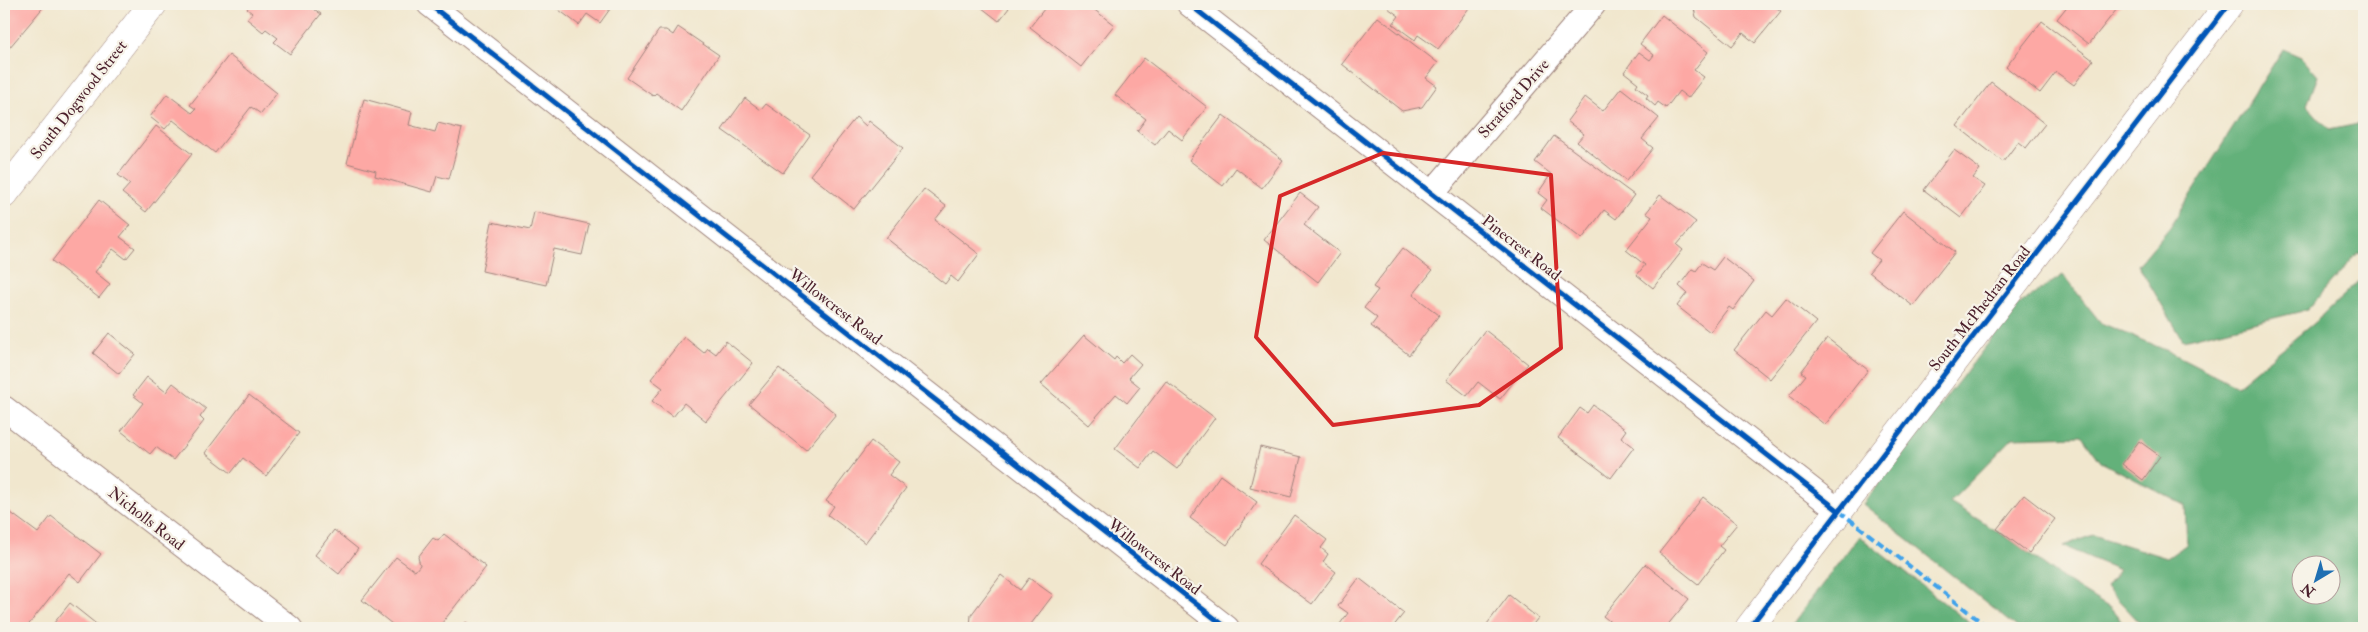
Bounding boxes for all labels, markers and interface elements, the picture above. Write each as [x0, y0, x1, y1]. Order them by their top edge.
street label: South Dogwood Street [26, 36, 131, 163]
street label: Stratford Drive [1474, 55, 1554, 142]
street label: Pinecrest Road [1478, 211, 1565, 285]
street label: South McPhedran Road [1925, 242, 2035, 375]
street label: Willowcrest Road [784, 264, 886, 349]
street label: Nicholls Road [104, 483, 189, 555]
street label: Willowcrest Road [1103, 514, 1205, 599]
north arrow [2290, 554, 2340, 604]
text: N [2298, 579, 2319, 601]

